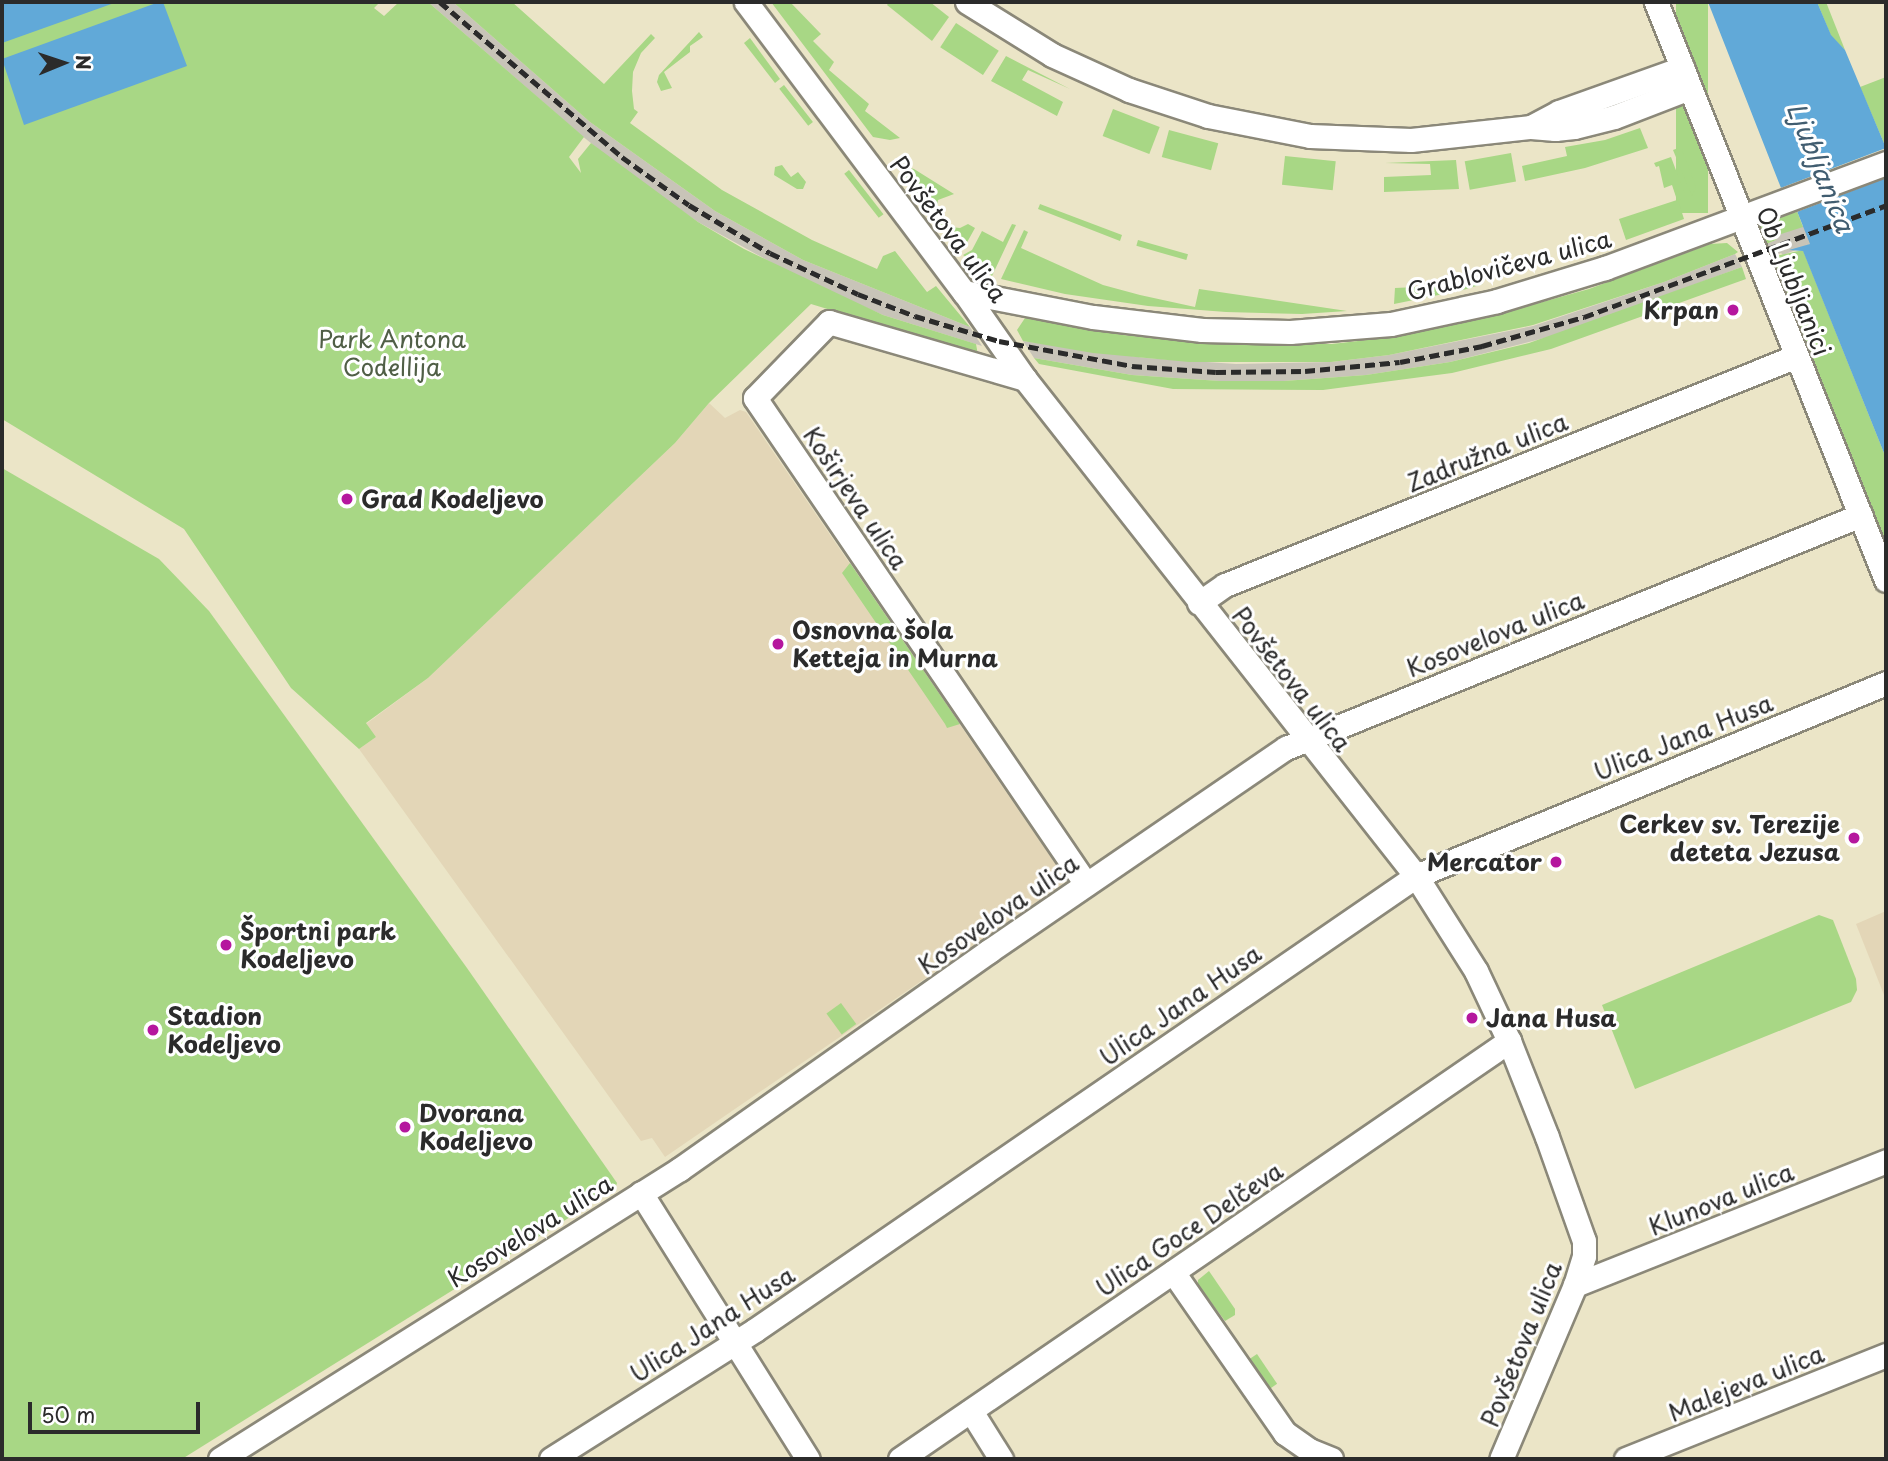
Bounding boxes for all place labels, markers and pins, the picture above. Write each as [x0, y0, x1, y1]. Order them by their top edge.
place label: Krpan [1643, 296, 1719, 324]
marker: Krpan [1725, 302, 1741, 318]
place label: Grad Kodeljevo [361, 485, 545, 513]
marker: Grad Kodeljevo [339, 491, 355, 507]
place label: Osnovna šola Ketteja in Murna [792, 616, 999, 672]
marker: Osnovna šola Ketteja in Murna [770, 636, 786, 652]
place label: Cerkev sv. Terezije deteta Jezusa [1618, 810, 1840, 866]
marker: Cerkev sv. Terezije deteta Jezusa [1846, 830, 1862, 846]
place label: Mercator [1427, 848, 1542, 876]
marker: Mercator [1548, 854, 1564, 870]
place label: Športni park Kodeljevo [240, 917, 397, 973]
marker: Športni park Kodeljevo [218, 937, 234, 953]
place label: Stadion Kodeljevo [167, 1002, 281, 1058]
place label: Jana Husa [1486, 1004, 1616, 1032]
marker: Jana Husa [1464, 1010, 1480, 1026]
marker: Stadion Kodeljevo [145, 1022, 161, 1038]
place label: Dvorana Kodeljevo [419, 1099, 533, 1155]
marker: Dvorana Kodeljevo [397, 1119, 413, 1135]

